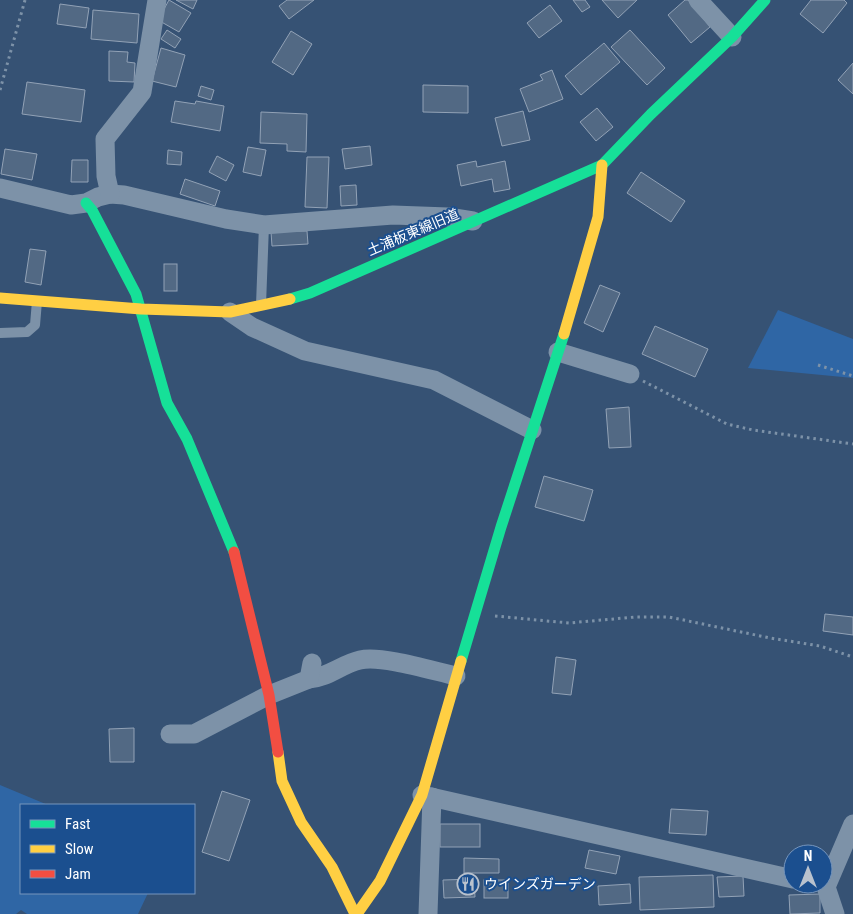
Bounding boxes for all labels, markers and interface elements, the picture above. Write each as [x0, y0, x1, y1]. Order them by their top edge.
street label: 土浦板東線旧道 [365, 205, 461, 259]
legend [20, 804, 195, 894]
text: Fast [65, 815, 90, 833]
text: Slow [65, 840, 94, 858]
north arrow [783, 844, 833, 894]
text: N [804, 848, 812, 864]
text: Jam [65, 865, 91, 883]
restaurant icon: ウインズガーデン [456, 872, 480, 896]
place label: ウインズガーデン [484, 876, 596, 892]

